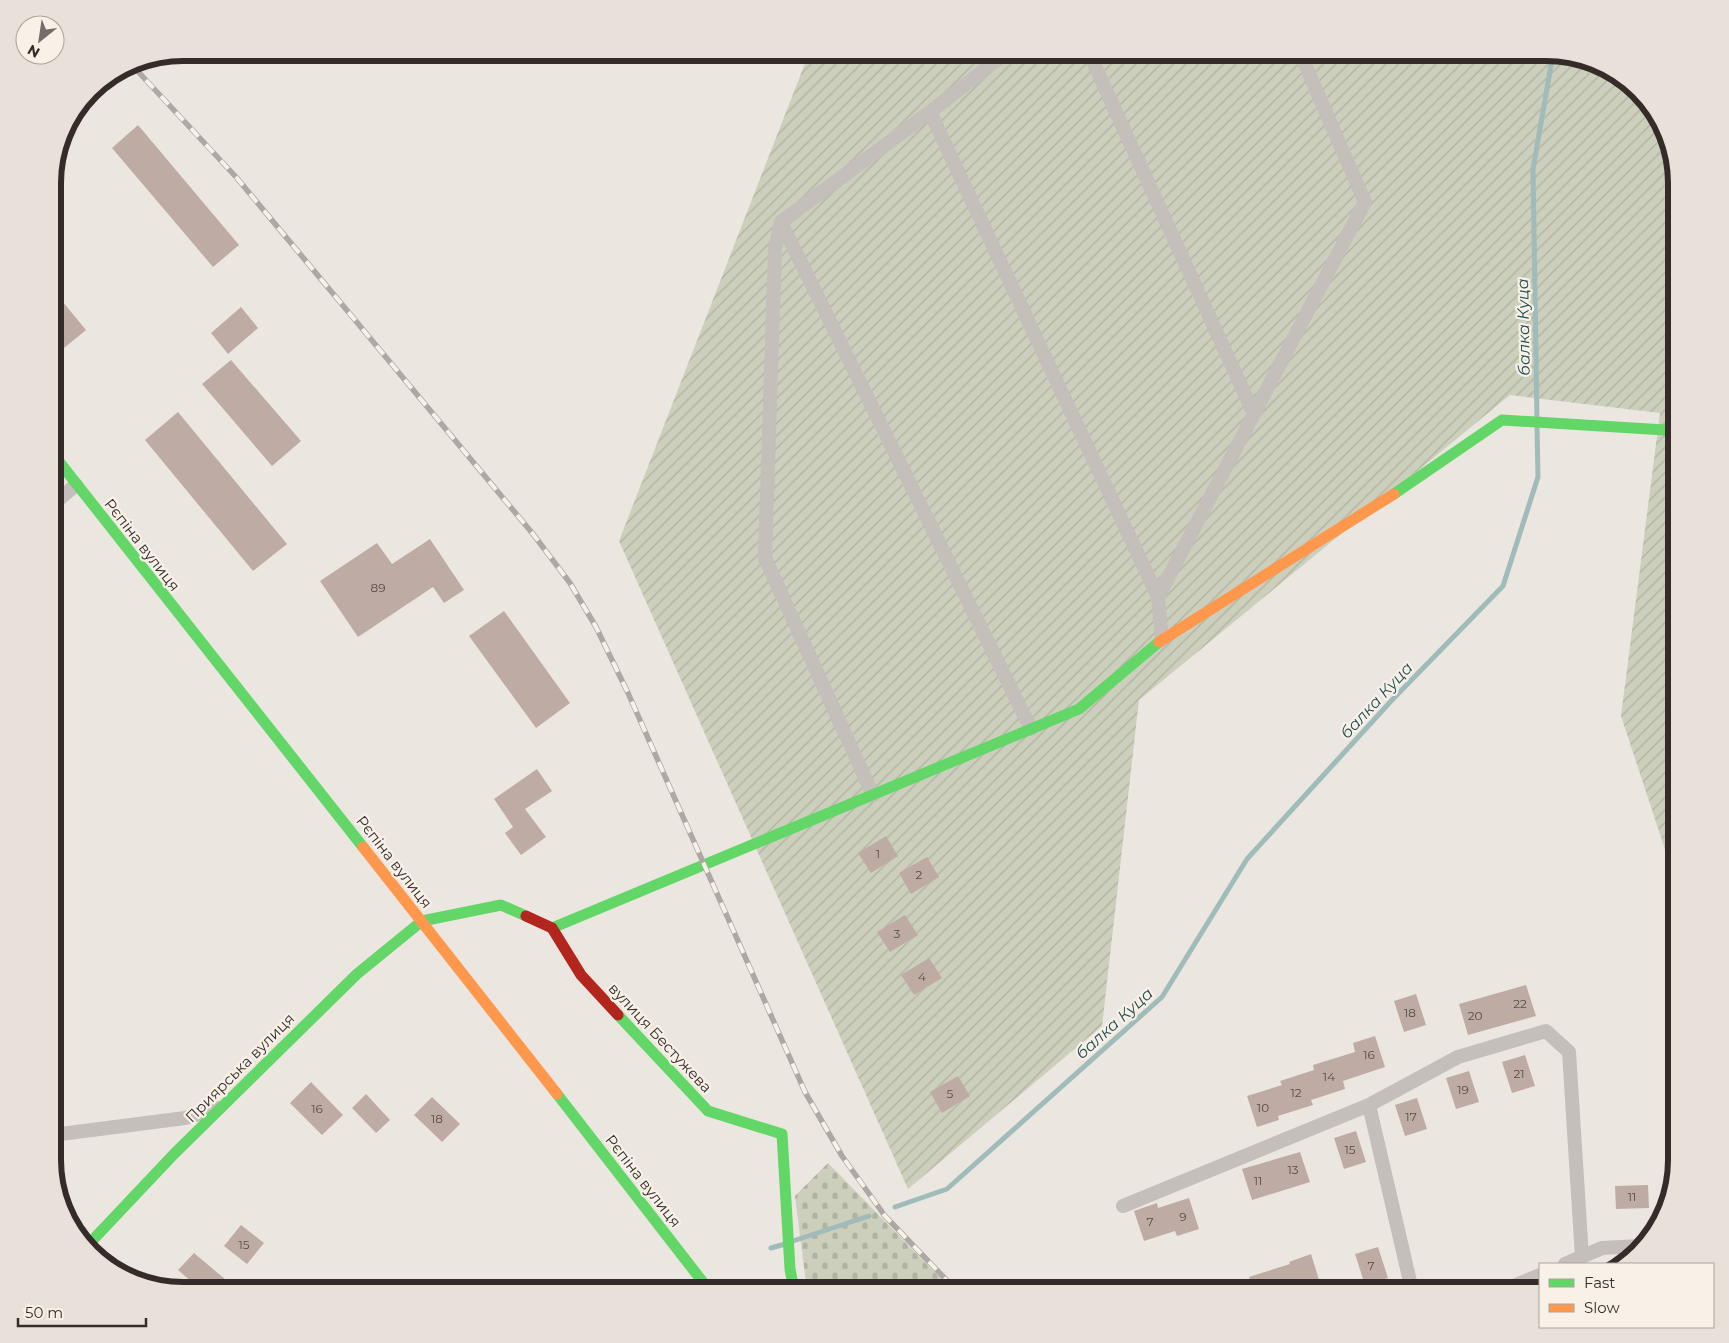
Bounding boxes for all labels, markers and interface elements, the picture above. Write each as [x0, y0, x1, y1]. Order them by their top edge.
north arrow [15, 15, 65, 65]
text: N [24, 41, 43, 62]
water label: балка Куца [1513, 278, 1534, 376]
street label: Рєпіна вулиця [100, 495, 184, 595]
house number: 89 [371, 580, 385, 595]
water label: балка Куца [1336, 658, 1417, 742]
street label: Рєпіна вулиця [352, 812, 436, 912]
house number: 1 [876, 846, 880, 861]
house number: 2 [916, 867, 923, 882]
house number: 3 [894, 926, 901, 941]
house number: 4 [918, 969, 926, 984]
street label: вулиця Бестужева [605, 979, 716, 1096]
water label: балка Куца [1072, 984, 1157, 1063]
house number: 22 [1513, 996, 1527, 1011]
house number: 18 [1404, 1005, 1416, 1020]
house number: 20 [1468, 1008, 1482, 1023]
street label: Приярська вулиця [181, 1009, 298, 1126]
house number: 16 [1363, 1047, 1375, 1062]
house number: 21 [1513, 1066, 1525, 1081]
house number: 14 [1323, 1069, 1335, 1084]
house number: 19 [1457, 1082, 1469, 1097]
house number: 12 [1290, 1085, 1302, 1100]
house number: 5 [947, 1086, 954, 1101]
house number: 10 [1257, 1100, 1269, 1115]
house number: 16 [311, 1101, 323, 1116]
house number: 17 [1405, 1109, 1417, 1124]
house number: 18 [431, 1111, 443, 1126]
street label: Рєпіна вулиця [601, 1131, 685, 1231]
house number: 15 [1344, 1142, 1356, 1157]
house number: 13 [1287, 1162, 1299, 1177]
house number: 11 [1254, 1173, 1262, 1188]
house number: 11 [1628, 1189, 1636, 1204]
house number: 9 [1179, 1209, 1187, 1224]
house number: 7 [1146, 1214, 1154, 1229]
house number: 15 [238, 1237, 250, 1252]
house number: 7 [1367, 1258, 1375, 1273]
legend [1539, 1263, 1714, 1328]
text: Fast [1584, 1273, 1615, 1292]
scale bar [18, 1296, 145, 1328]
text: Slow [1584, 1298, 1620, 1317]
text: 50 m [25, 1303, 63, 1322]

